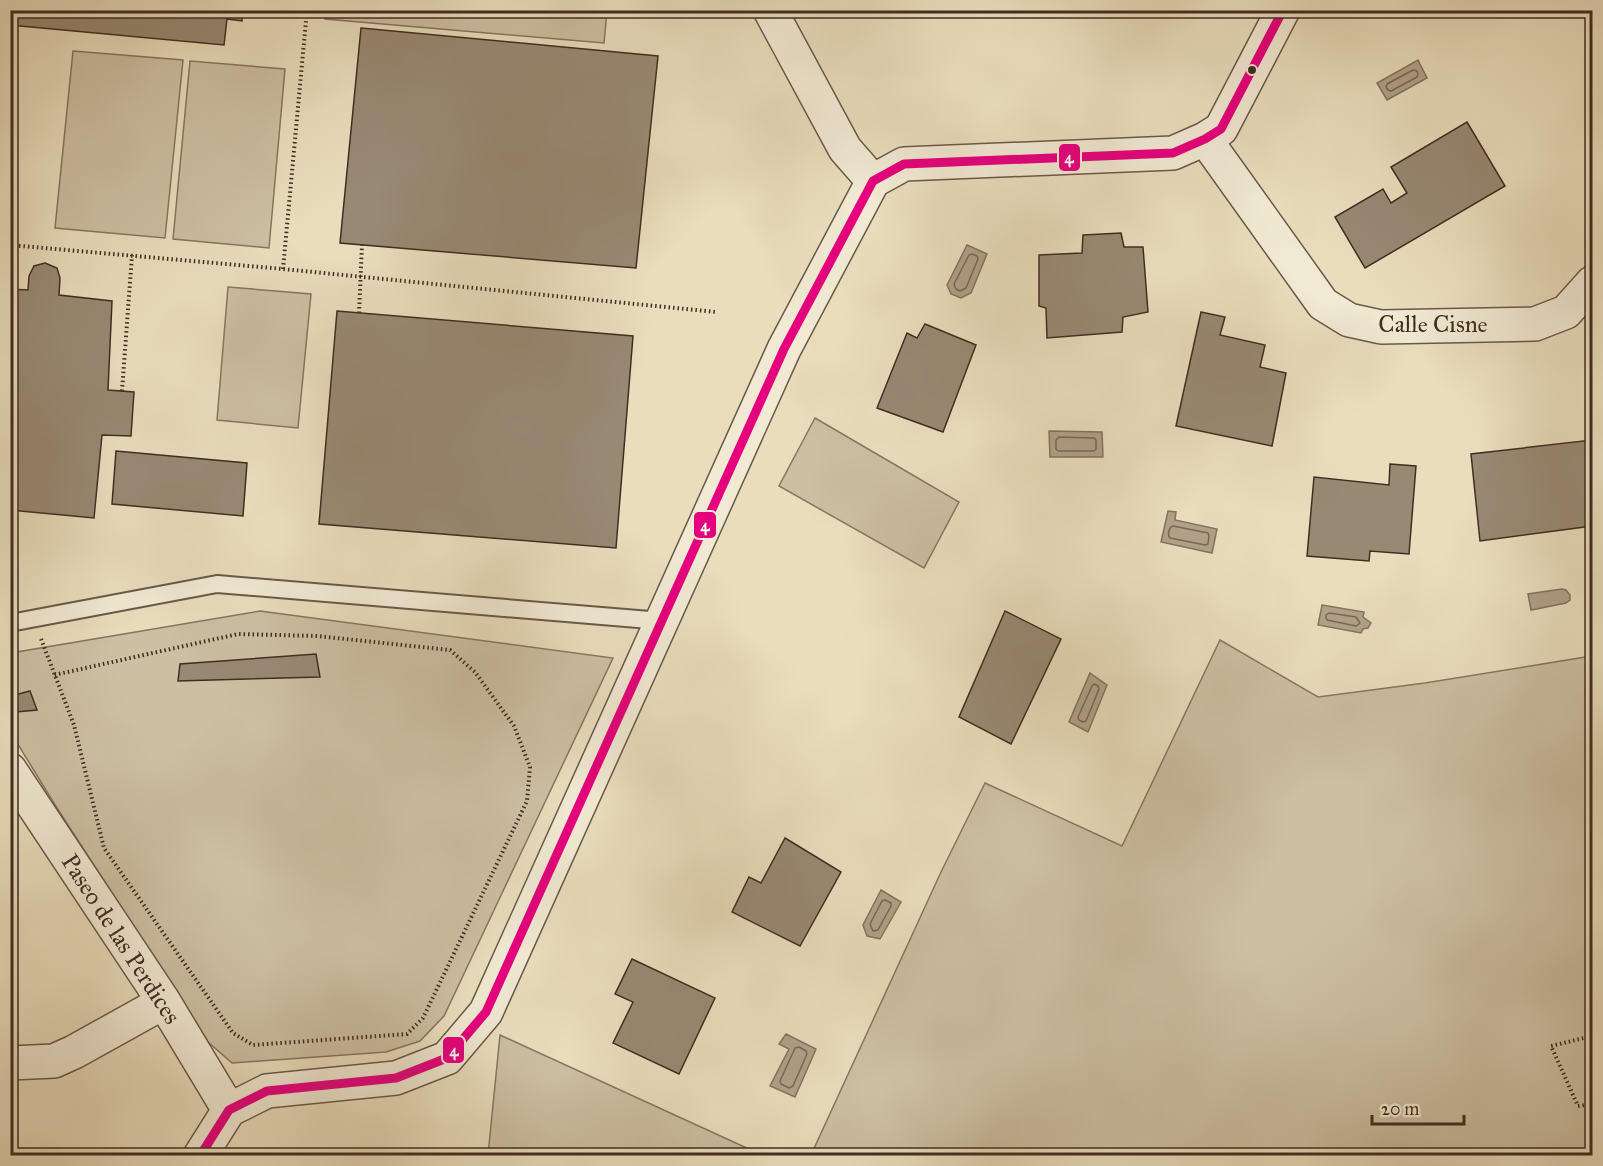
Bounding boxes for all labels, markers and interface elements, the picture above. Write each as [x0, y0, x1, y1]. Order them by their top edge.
unlabelled marker [1246, 64, 1258, 76]
line badge: 4 [1058, 143, 1081, 172]
text: 4 [1065, 148, 1075, 168]
street label: Calle Cisne [1378, 309, 1488, 339]
line badge: 4 [693, 511, 717, 539]
text: 4 [701, 516, 711, 536]
street label: Paseo de las Perdices [55, 848, 187, 1030]
line badge: 4 [442, 1036, 465, 1064]
text: 4 [450, 1041, 460, 1061]
scale bar [1372, 1088, 1464, 1126]
text: 20 m [1381, 1098, 1419, 1120]

